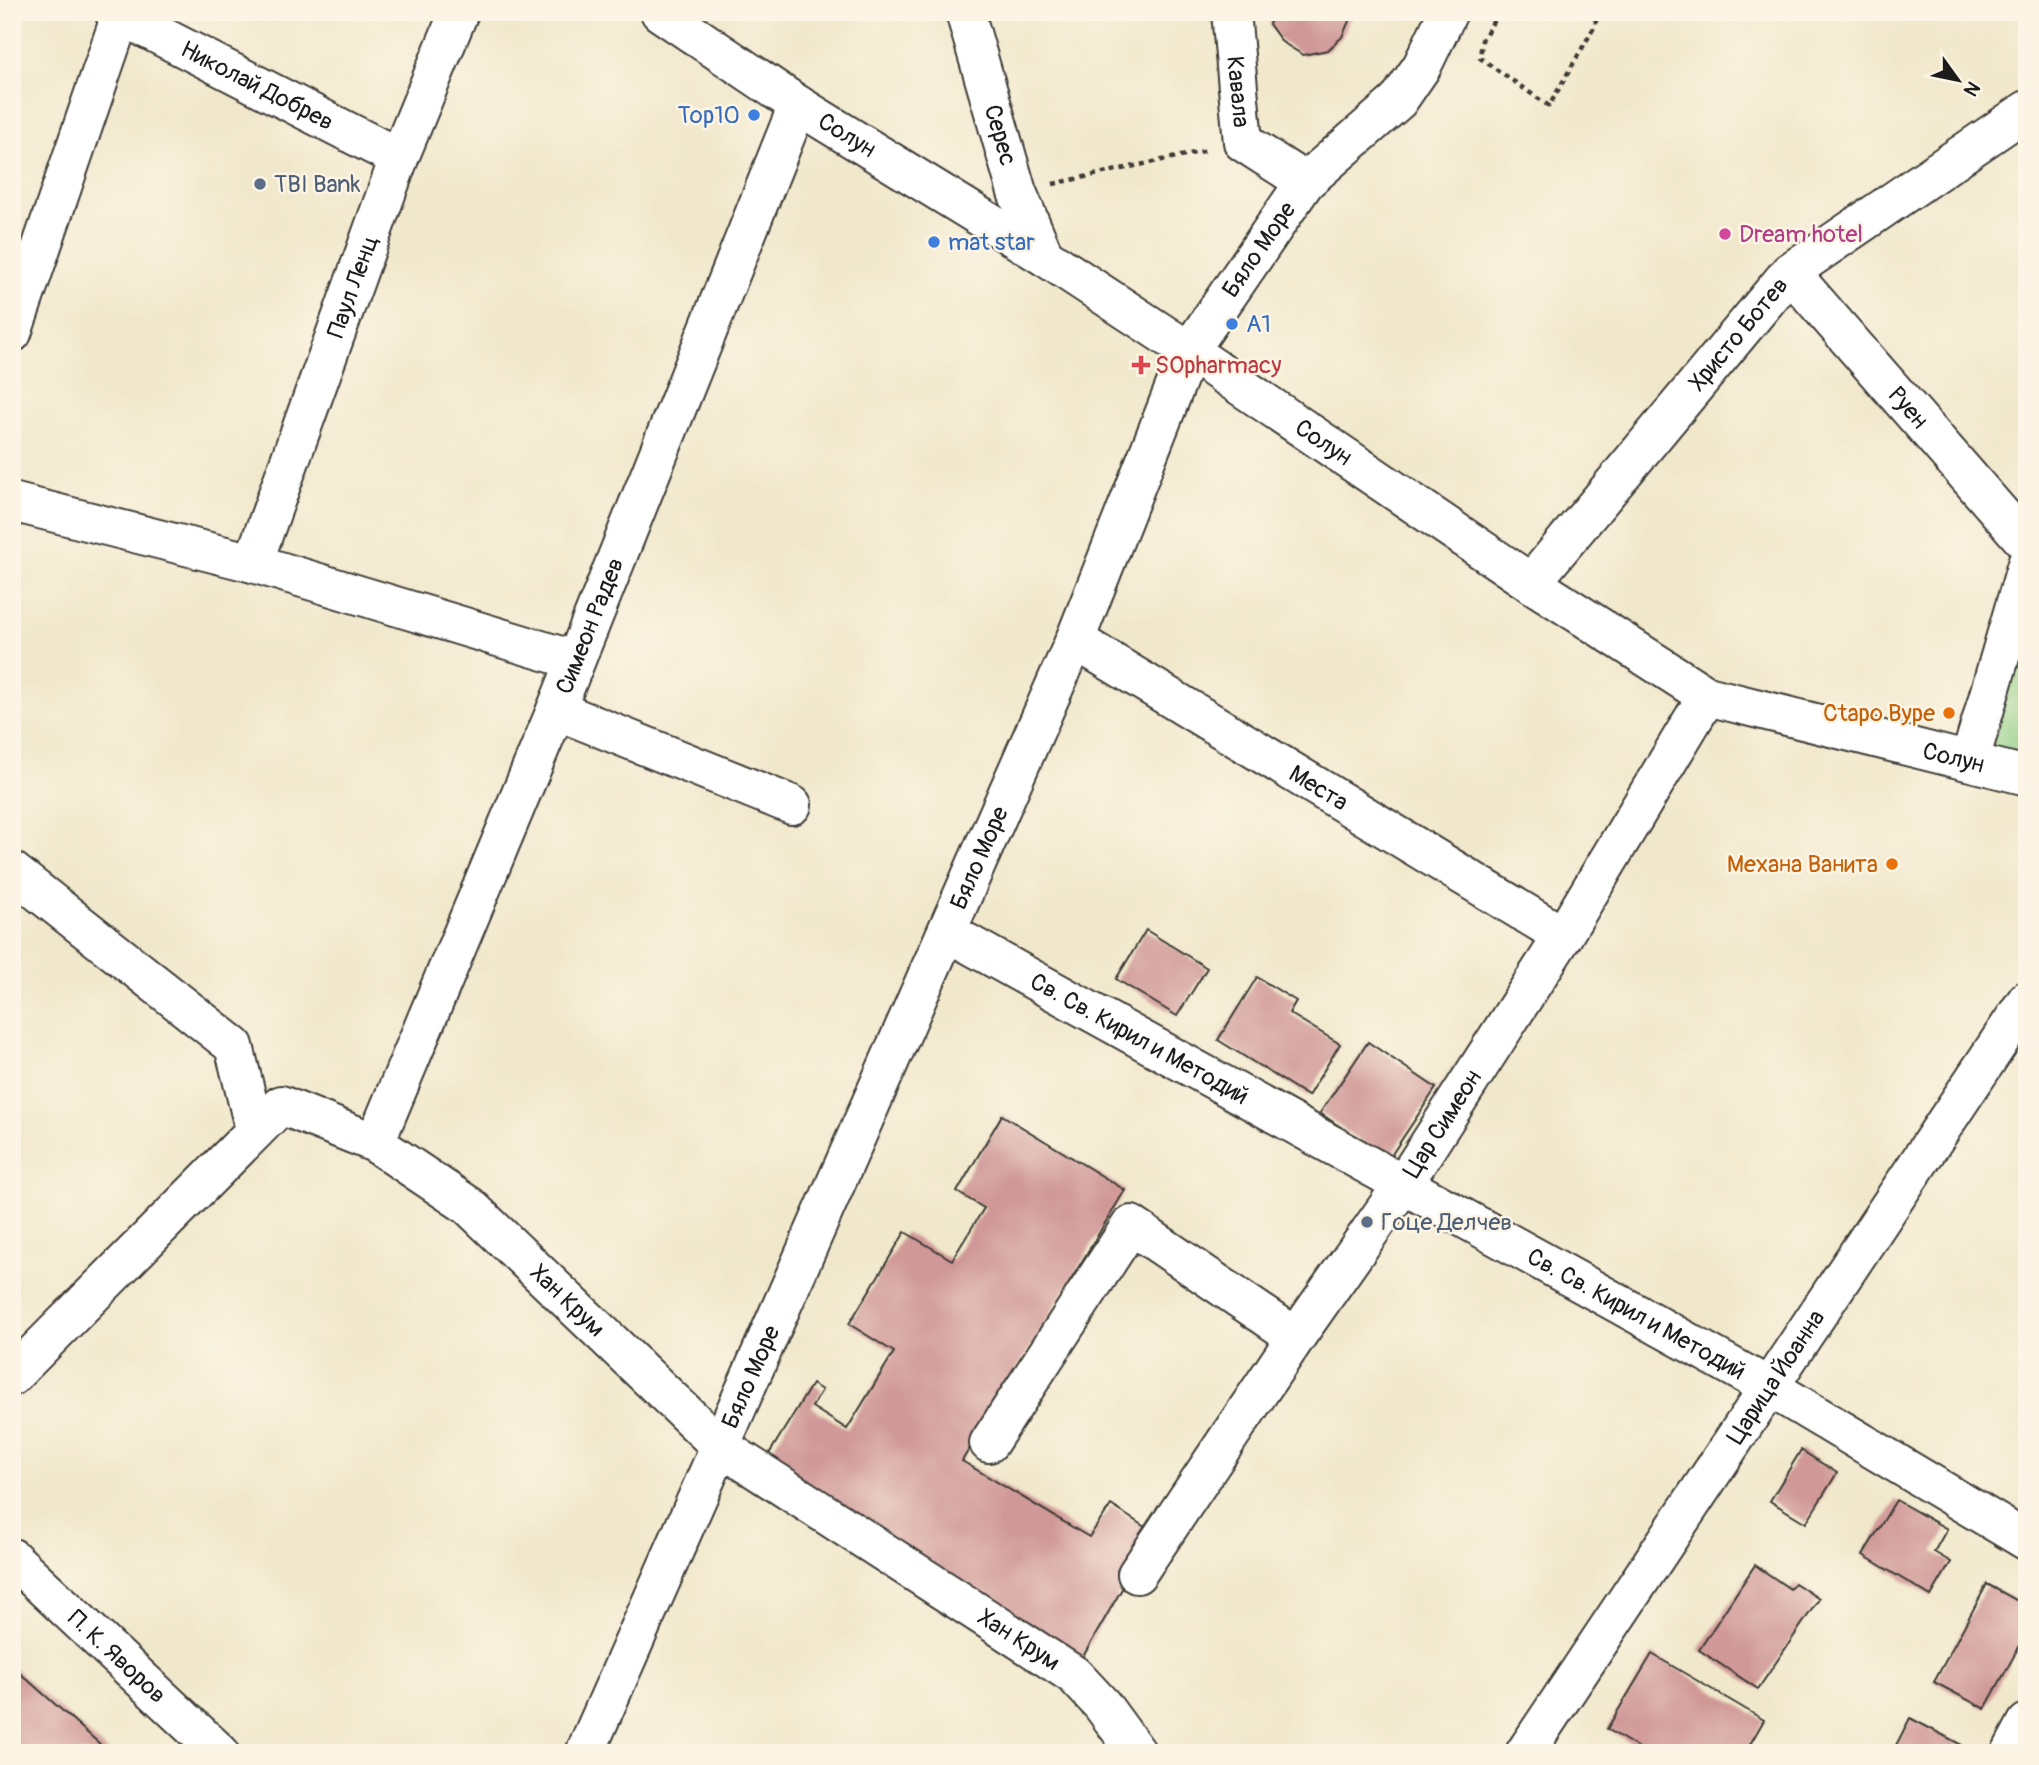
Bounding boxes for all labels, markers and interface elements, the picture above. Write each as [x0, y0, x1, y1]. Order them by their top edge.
street label: Николай Добрев [176, 34, 339, 137]
north arrow [1924, 46, 1994, 116]
street label: Кавала [1221, 55, 1256, 129]
text: N [1958, 77, 1985, 101]
place label: Top10 [678, 101, 740, 130]
street label: Серес [978, 101, 1023, 169]
street label: Солун [813, 106, 881, 164]
marker: Top10 [746, 107, 762, 123]
place label: TBI Bank [274, 170, 361, 199]
marker: TBI Bank [252, 176, 268, 192]
street label: Бяло Море [1216, 196, 1302, 303]
place label: Dream hotel [1739, 220, 1863, 249]
marker: Dream hotel [1717, 226, 1733, 242]
place label: mat star [948, 228, 1035, 257]
street label: Паул Ленц [321, 231, 384, 342]
marker: mat star [926, 234, 942, 250]
street label: Христо Ботев [1682, 271, 1794, 397]
place label: A1 [1246, 310, 1271, 339]
marker: A1 [1224, 316, 1240, 332]
place label: SOpharmacy [1155, 351, 1281, 380]
marker: SOpharmacy [1133, 357, 1149, 373]
street label: Руен [1882, 381, 1934, 435]
street label: Солун [1290, 413, 1358, 472]
street label: Симеон Радев [549, 553, 630, 698]
place label: Ctapo Bype [1823, 699, 1935, 728]
marker: Ctapo Bype [1941, 705, 1957, 721]
street label: Солун [1920, 736, 1987, 779]
street label: Места [1284, 759, 1354, 817]
street label: Бяло Море [944, 802, 1015, 914]
place label: Механа Ванита [1727, 850, 1878, 879]
marker: Механа Ванита [1884, 856, 1900, 872]
street label: Св. Св. Кирил и Методий [1025, 966, 1254, 1111]
street label: Цар Симеон [1397, 1064, 1488, 1183]
place label: Гоце Делчев [1381, 1208, 1512, 1237]
marker: Гоце Делчев [1359, 1214, 1375, 1230]
street label: Св. Св. Кирил и Методий [1522, 1242, 1751, 1386]
street label: Хан Крум [524, 1258, 611, 1343]
street label: Царица Йоанна [1721, 1304, 1831, 1450]
street label: Бяло Море [715, 1321, 786, 1433]
street label: Хан Крум [972, 1602, 1066, 1677]
street label: П. К. Яворов [62, 1604, 172, 1709]

